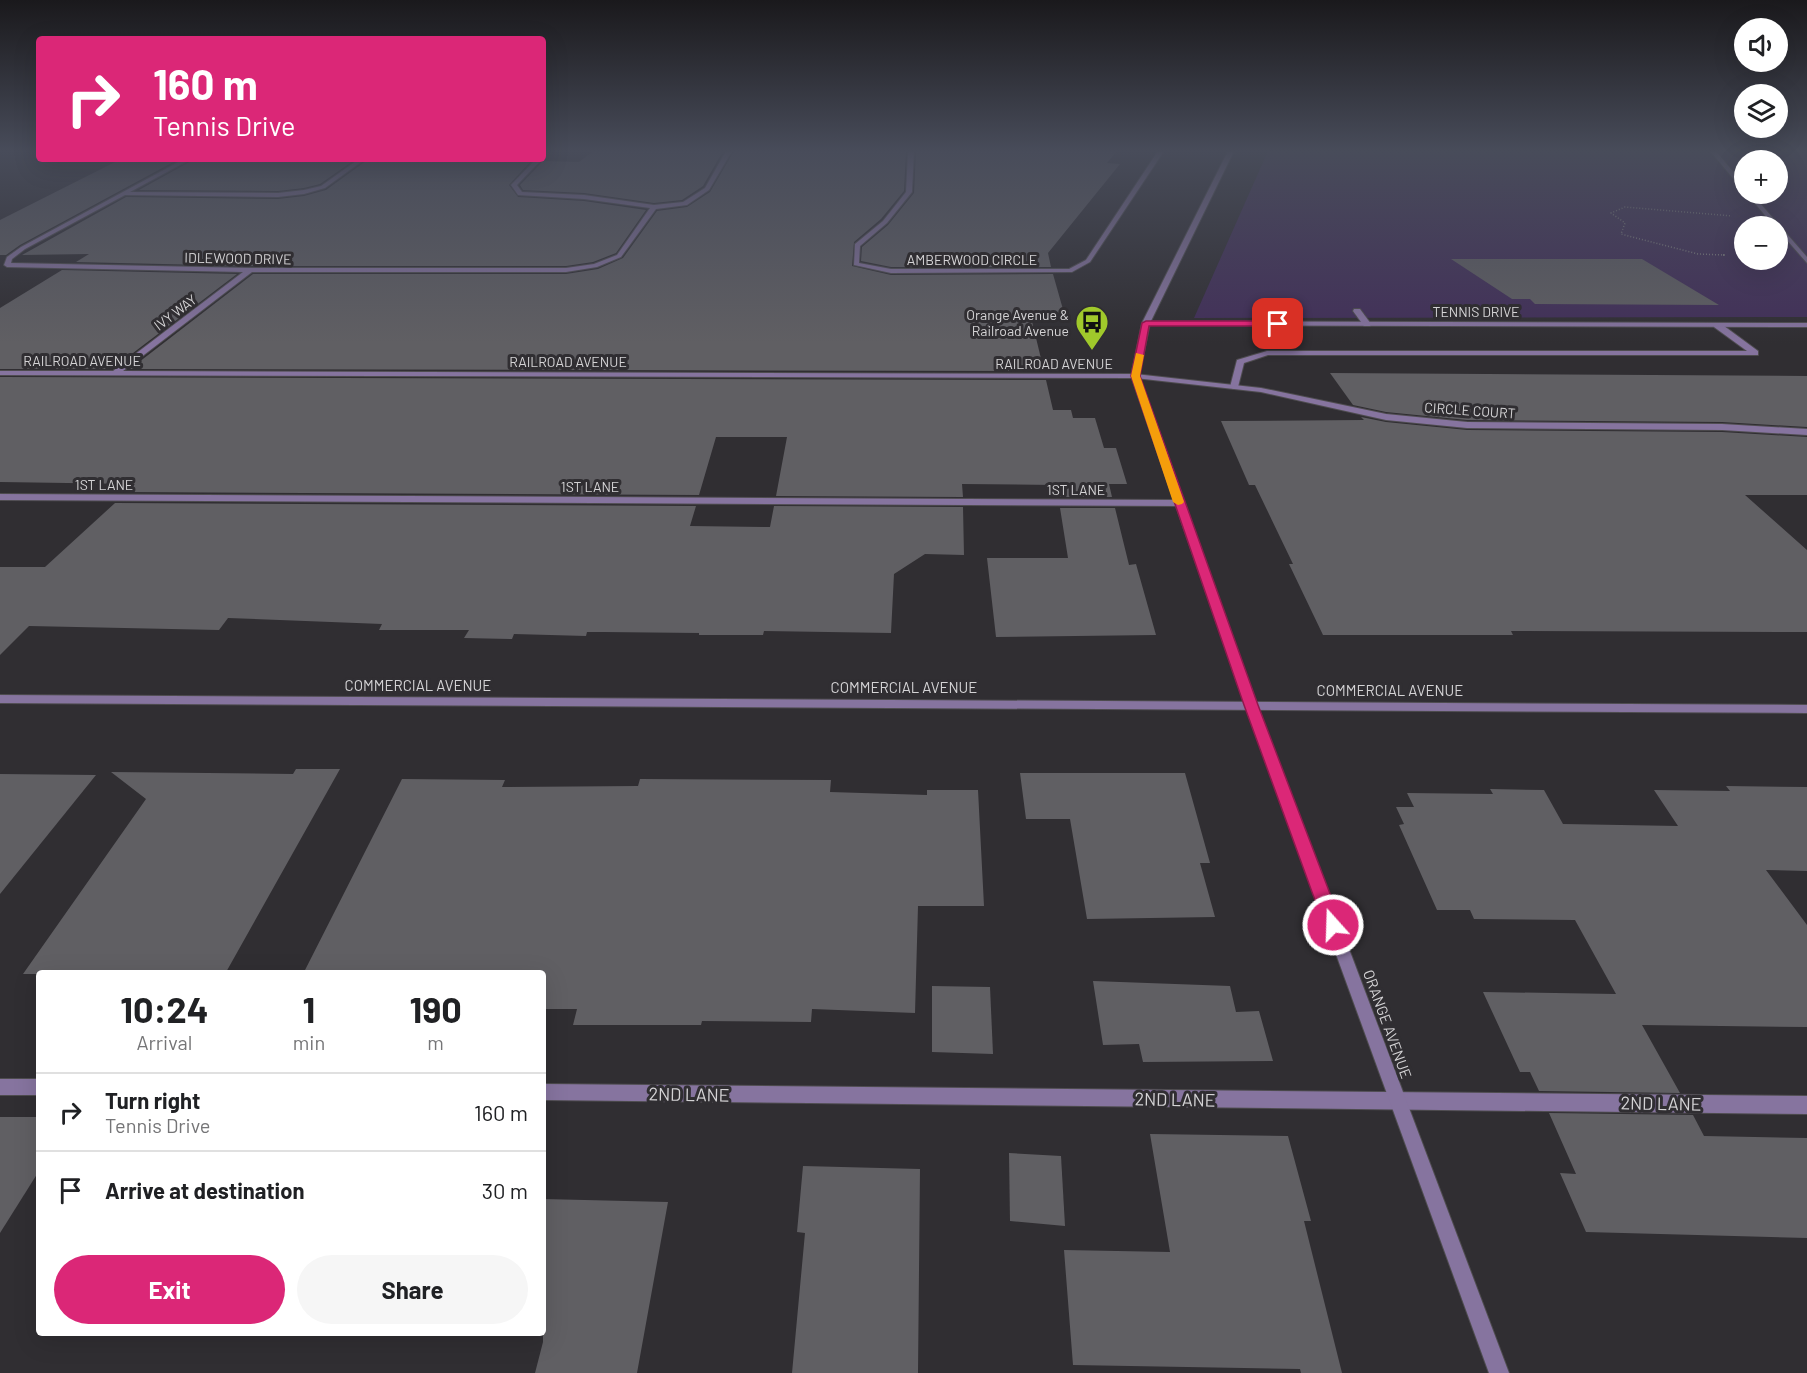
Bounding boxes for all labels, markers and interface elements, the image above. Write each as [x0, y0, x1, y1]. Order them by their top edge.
map controls [1734, 18, 1788, 270]
button: sound [1734, 18, 1788, 72]
text: 160 m [153, 58, 258, 108]
icon: right [54, 60, 132, 138]
button: layers [1734, 84, 1788, 138]
text: Tennis Drive [153, 109, 295, 141]
button: + [1734, 150, 1788, 204]
button: − [1734, 216, 1788, 270]
street label: IDLEWOOD DRIVE [184, 249, 292, 267]
street label: AMBERWOOD CIRCLE [907, 251, 1037, 268]
street label: IVY WAY [150, 290, 200, 334]
pin [1252, 298, 1303, 349]
street label: TENNIS DRIVE [1432, 303, 1520, 320]
bus stop icon: Orange Avenue & Railroad Avenue [1074, 304, 1110, 351]
place label: Orange Avenue & Railroad Avenue [966, 306, 1069, 339]
icon: arrive [1261, 307, 1294, 340]
street label: RAILROAD AVENUE [23, 352, 141, 369]
street label: RAILROAD AVENUE [509, 353, 627, 370]
street label: RAILROAD AVENUE [995, 355, 1113, 372]
street label: CIRCLE COURT [1424, 398, 1516, 422]
street label: 1ST LANE [75, 476, 133, 493]
street label: 1ST LANE [561, 478, 619, 495]
street label: 1ST LANE [1047, 481, 1105, 498]
street label: COMMERCIAL AVENUE [345, 676, 491, 694]
street label: COMMERCIAL AVENUE [831, 678, 977, 696]
street label: COMMERCIAL AVENUE [1317, 681, 1463, 699]
position arrow [1301, 893, 1365, 957]
street label: ORANGE AVENUE [1360, 967, 1416, 1081]
text: 10:24 [120, 987, 209, 1030]
text: 1 [303, 987, 315, 1030]
text: 190 [409, 987, 462, 1030]
text: Arrival [136, 1030, 192, 1054]
text: min [293, 1030, 325, 1054]
text: m [427, 1030, 444, 1054]
street label: 2ND LANE [648, 1082, 730, 1106]
text: Turn right [105, 1087, 200, 1113]
street label: 2ND LANE [1134, 1087, 1216, 1111]
street label: 2ND LANE [1620, 1091, 1702, 1115]
icon: right [54, 1096, 87, 1129]
text: 160 m [474, 1099, 528, 1125]
text: Tennis Drive [105, 1113, 210, 1137]
icon: arrive [54, 1174, 87, 1207]
text: Arrive at destination [105, 1177, 304, 1203]
text: 30 m [482, 1177, 528, 1203]
button: Exit [54, 1255, 285, 1324]
button: Share [297, 1255, 528, 1324]

